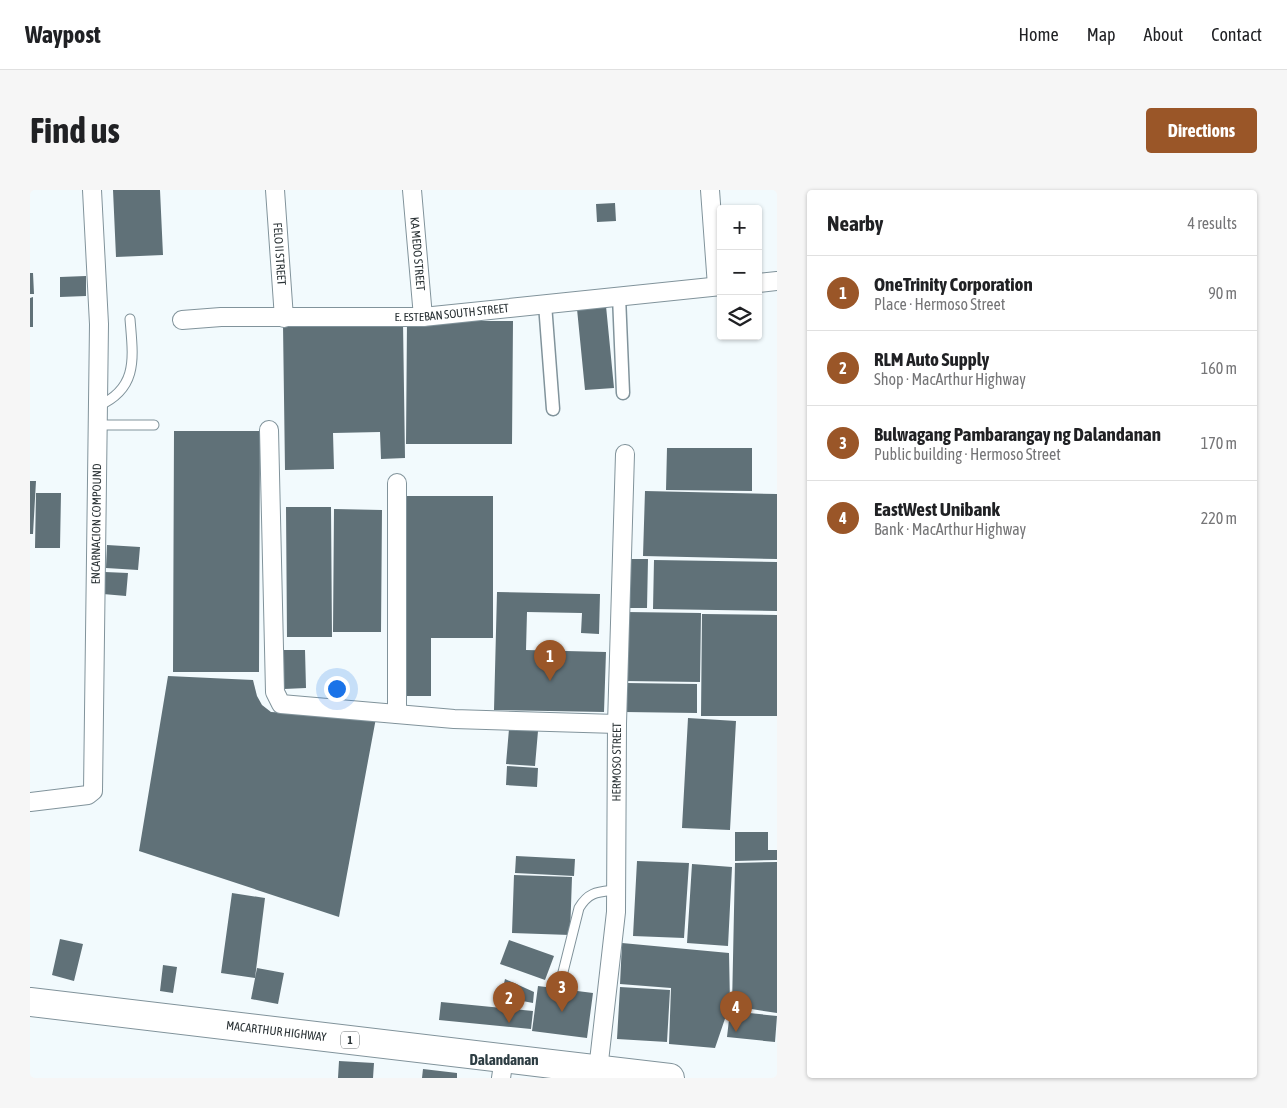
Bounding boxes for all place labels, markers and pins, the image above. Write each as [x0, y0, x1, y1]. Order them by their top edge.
pin: 1 [534, 640, 566, 681]
pin: 3 [546, 971, 578, 1012]
pin: 2 [493, 982, 525, 1023]
pin: 4 [720, 991, 752, 1032]

